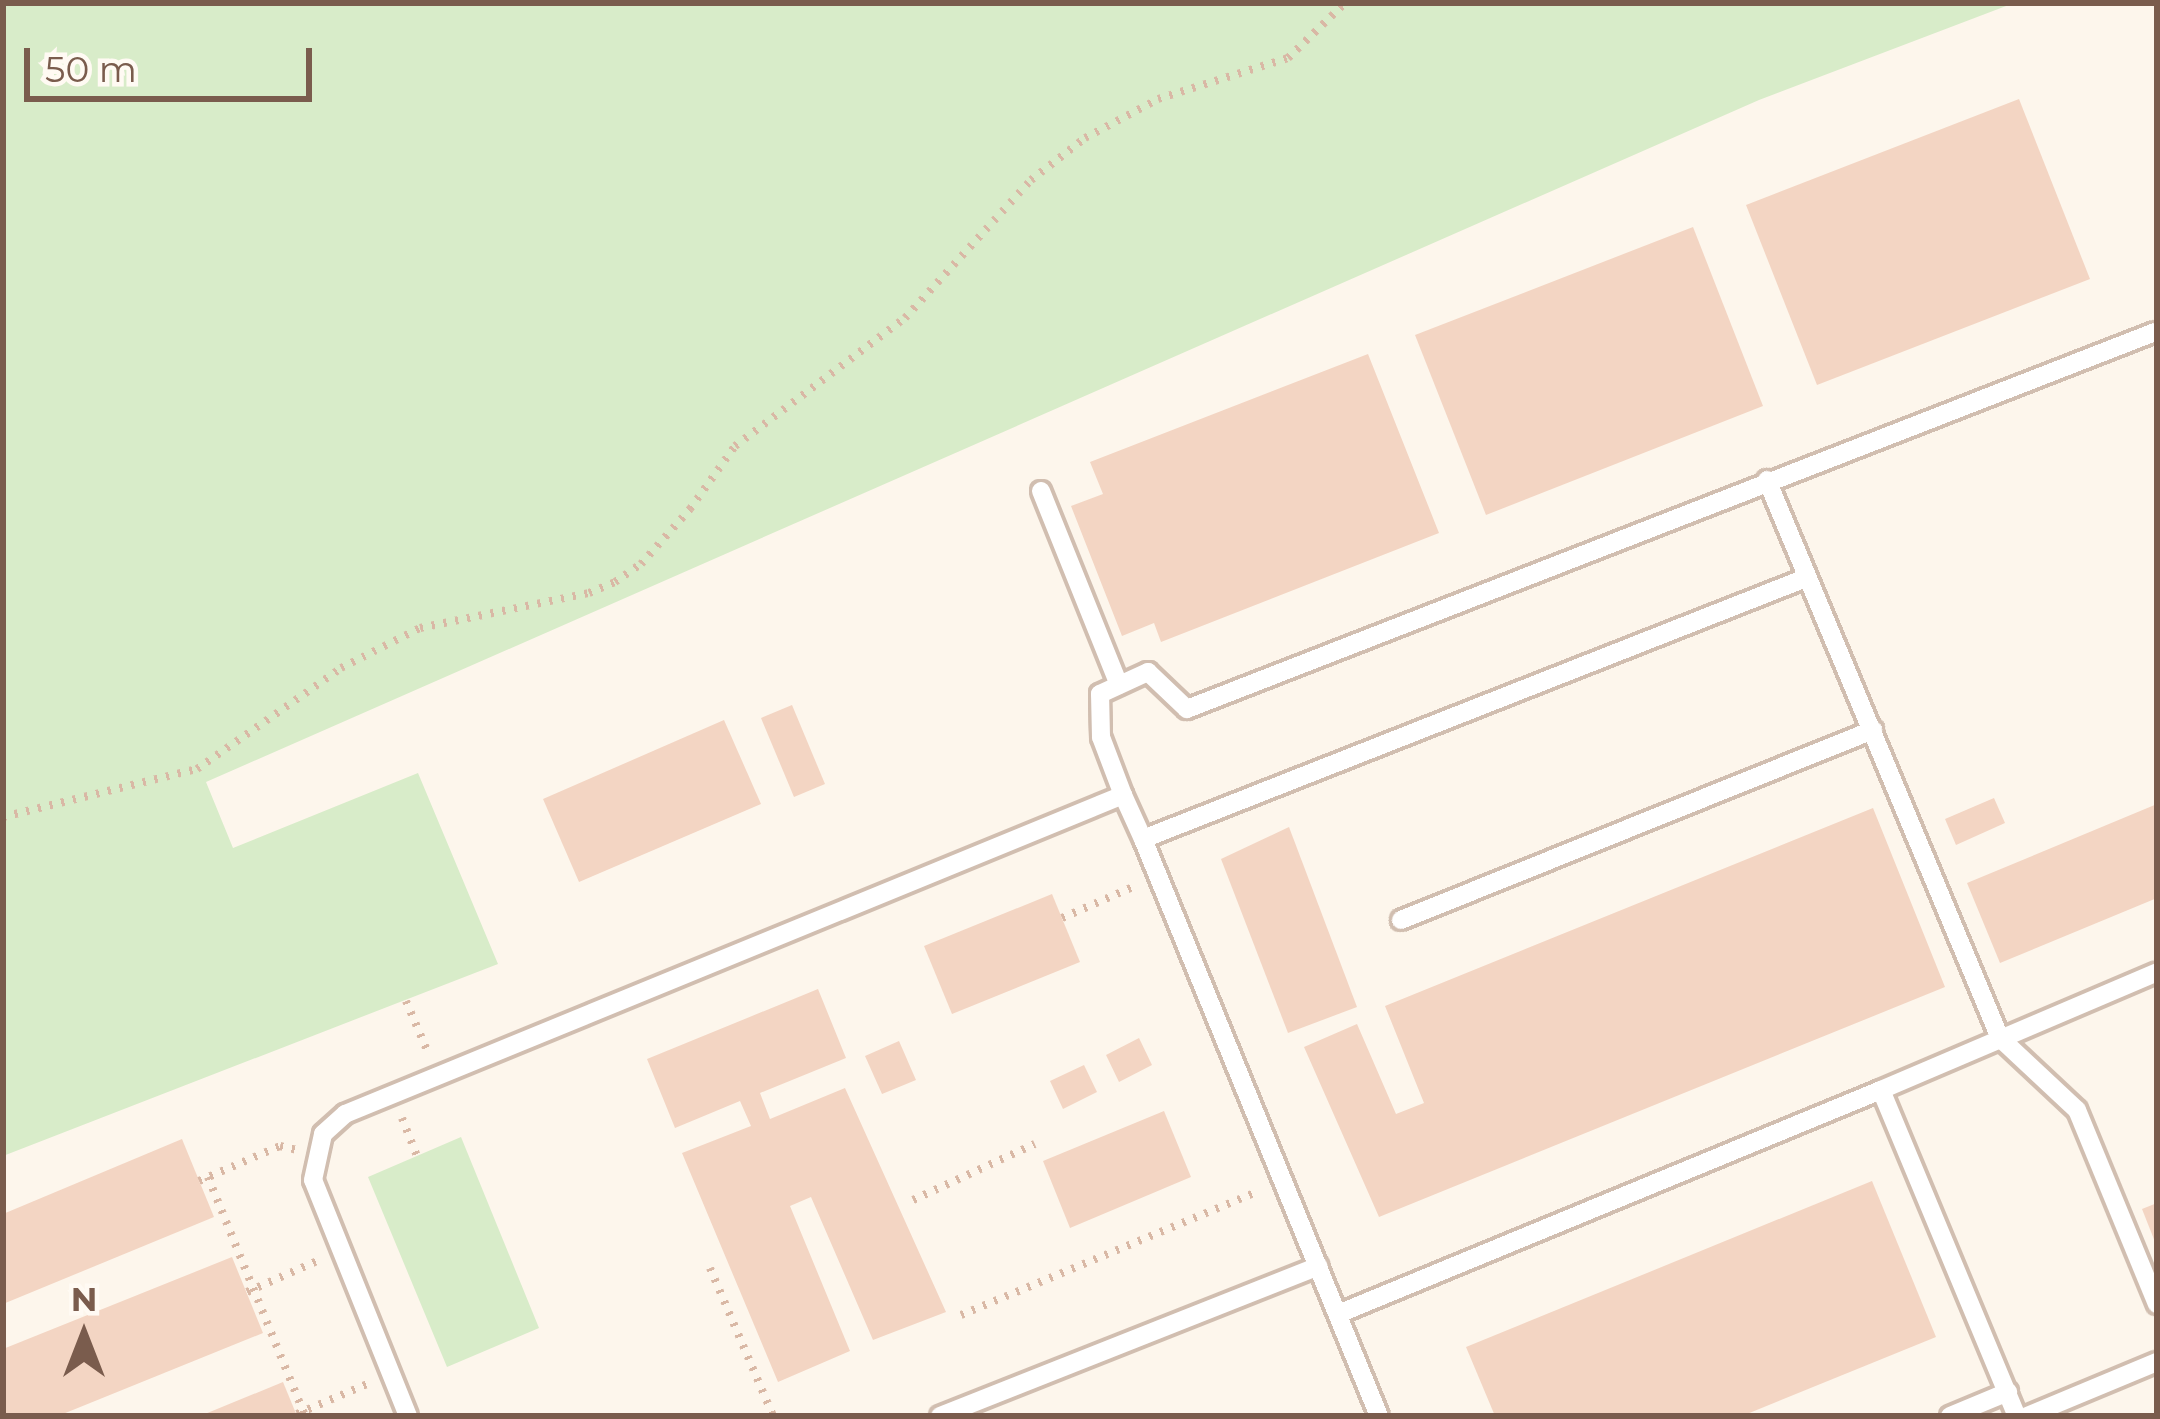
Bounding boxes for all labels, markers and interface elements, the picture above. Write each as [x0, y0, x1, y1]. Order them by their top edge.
scale bar [30, 24, 318, 98]
text: 50 m [45, 47, 137, 91]
north arrow [24, 1275, 144, 1395]
text: N [71, 1279, 97, 1319]

